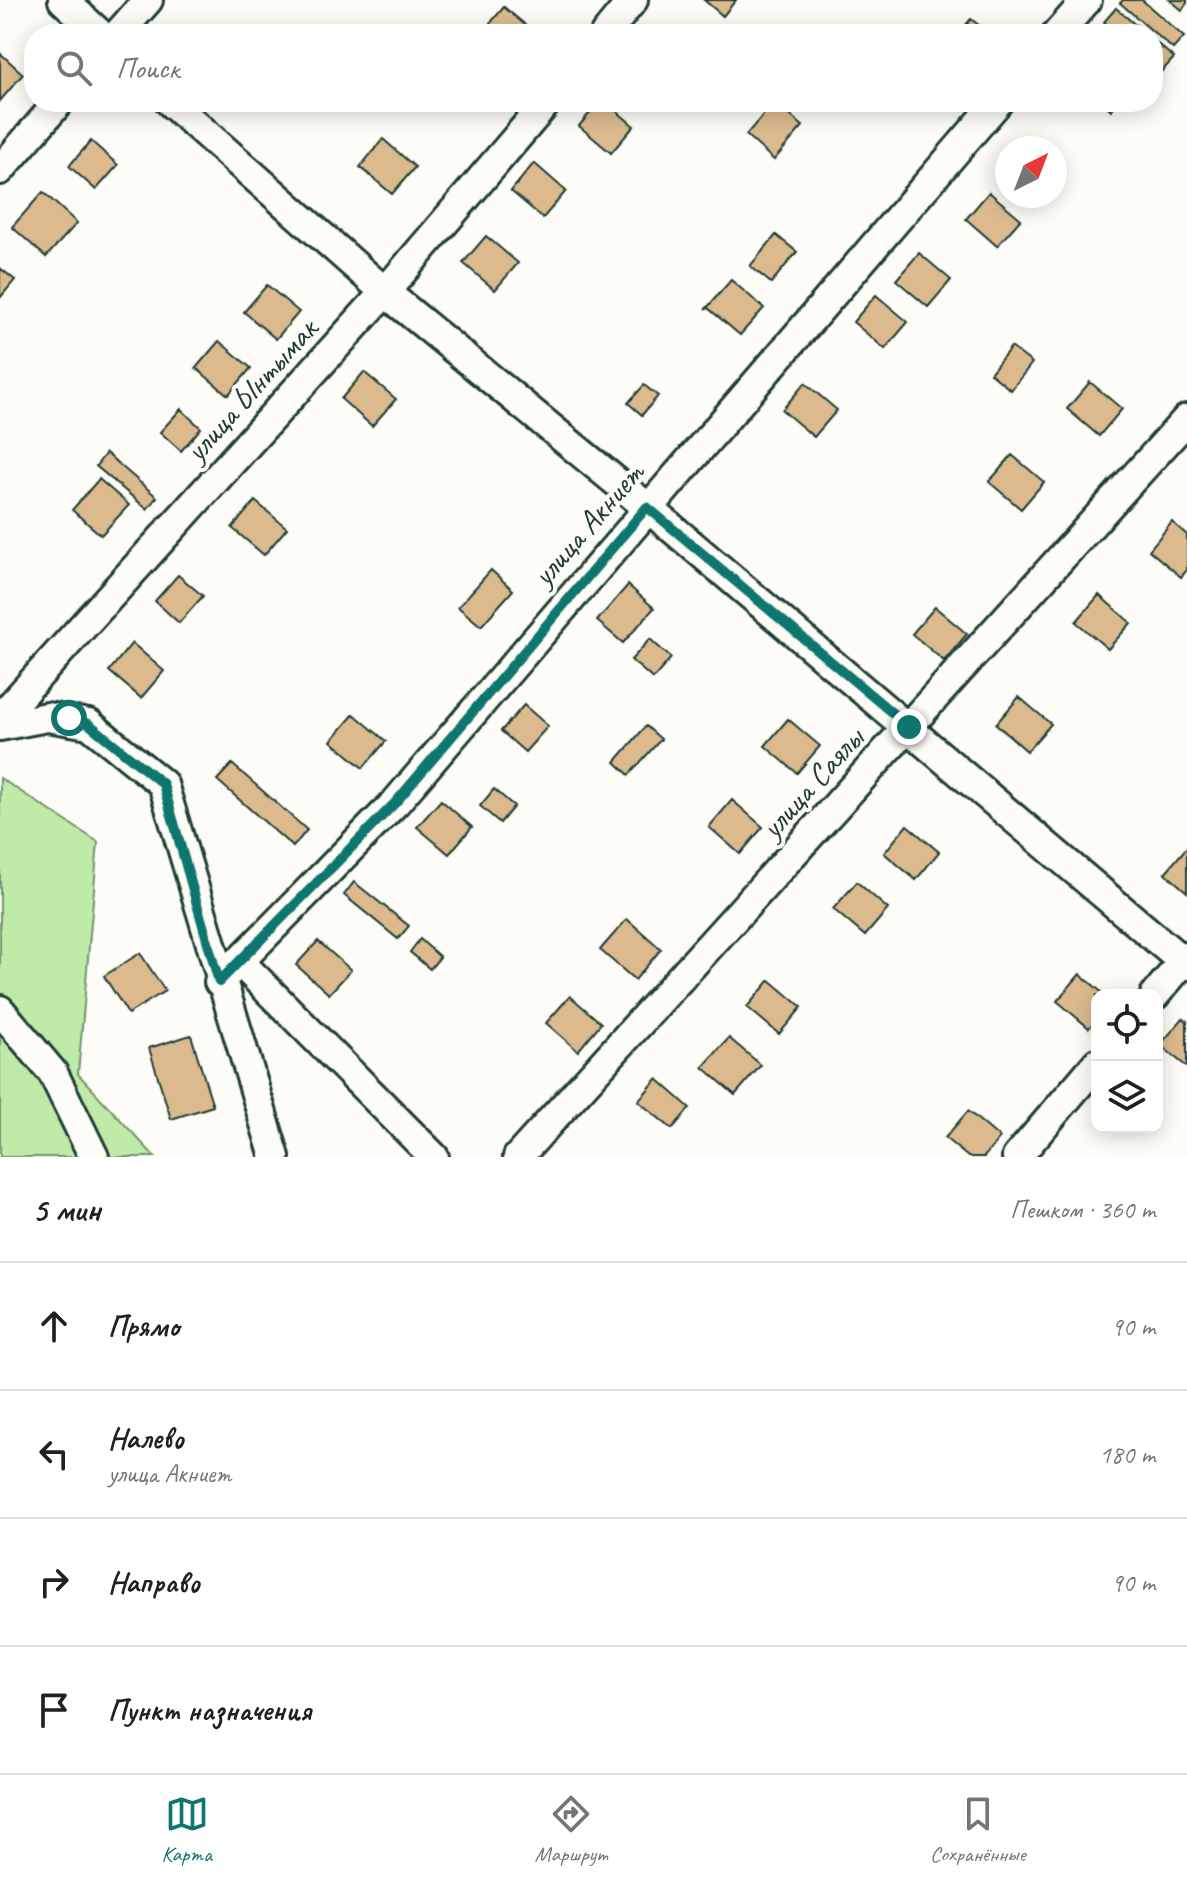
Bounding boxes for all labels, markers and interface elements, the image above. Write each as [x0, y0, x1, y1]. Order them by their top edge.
search box [24, 24, 1163, 112]
icon: search [52, 46, 96, 90]
text: Поиск [116, 49, 179, 87]
north arrow [995, 136, 1067, 208]
street label: улица Ынтымак [174, 308, 328, 472]
street label: улица Акниет [521, 452, 655, 596]
route start [51, 700, 87, 736]
route end [891, 709, 927, 745]
street label: улица Саялы [750, 717, 874, 849]
map controls [1091, 989, 1163, 1133]
button: locate [1091, 989, 1163, 1061]
button: layers [1091, 1061, 1163, 1133]
text: 5 мин [32, 1188, 101, 1231]
text: Пешком · 360 m [1010, 1193, 1155, 1226]
icon: ahead [32, 1304, 76, 1348]
text: Прямо [108, 1307, 179, 1345]
text: 90 m [1111, 1310, 1155, 1343]
text: Налево [108, 1419, 184, 1457]
icon: left [32, 1432, 76, 1476]
text: 180 m [1099, 1438, 1155, 1471]
text: улица Акниет [108, 1457, 231, 1490]
icon: right [32, 1560, 76, 1604]
text: Направо [108, 1563, 200, 1601]
text: 90 m [1111, 1566, 1155, 1599]
icon: arrive [32, 1688, 76, 1732]
text: Пункт назначения [108, 1691, 311, 1729]
tab: Карта [161, 1792, 212, 1868]
tab: Маршрут [535, 1792, 607, 1868]
tab: Сохранённые [930, 1792, 1026, 1868]

